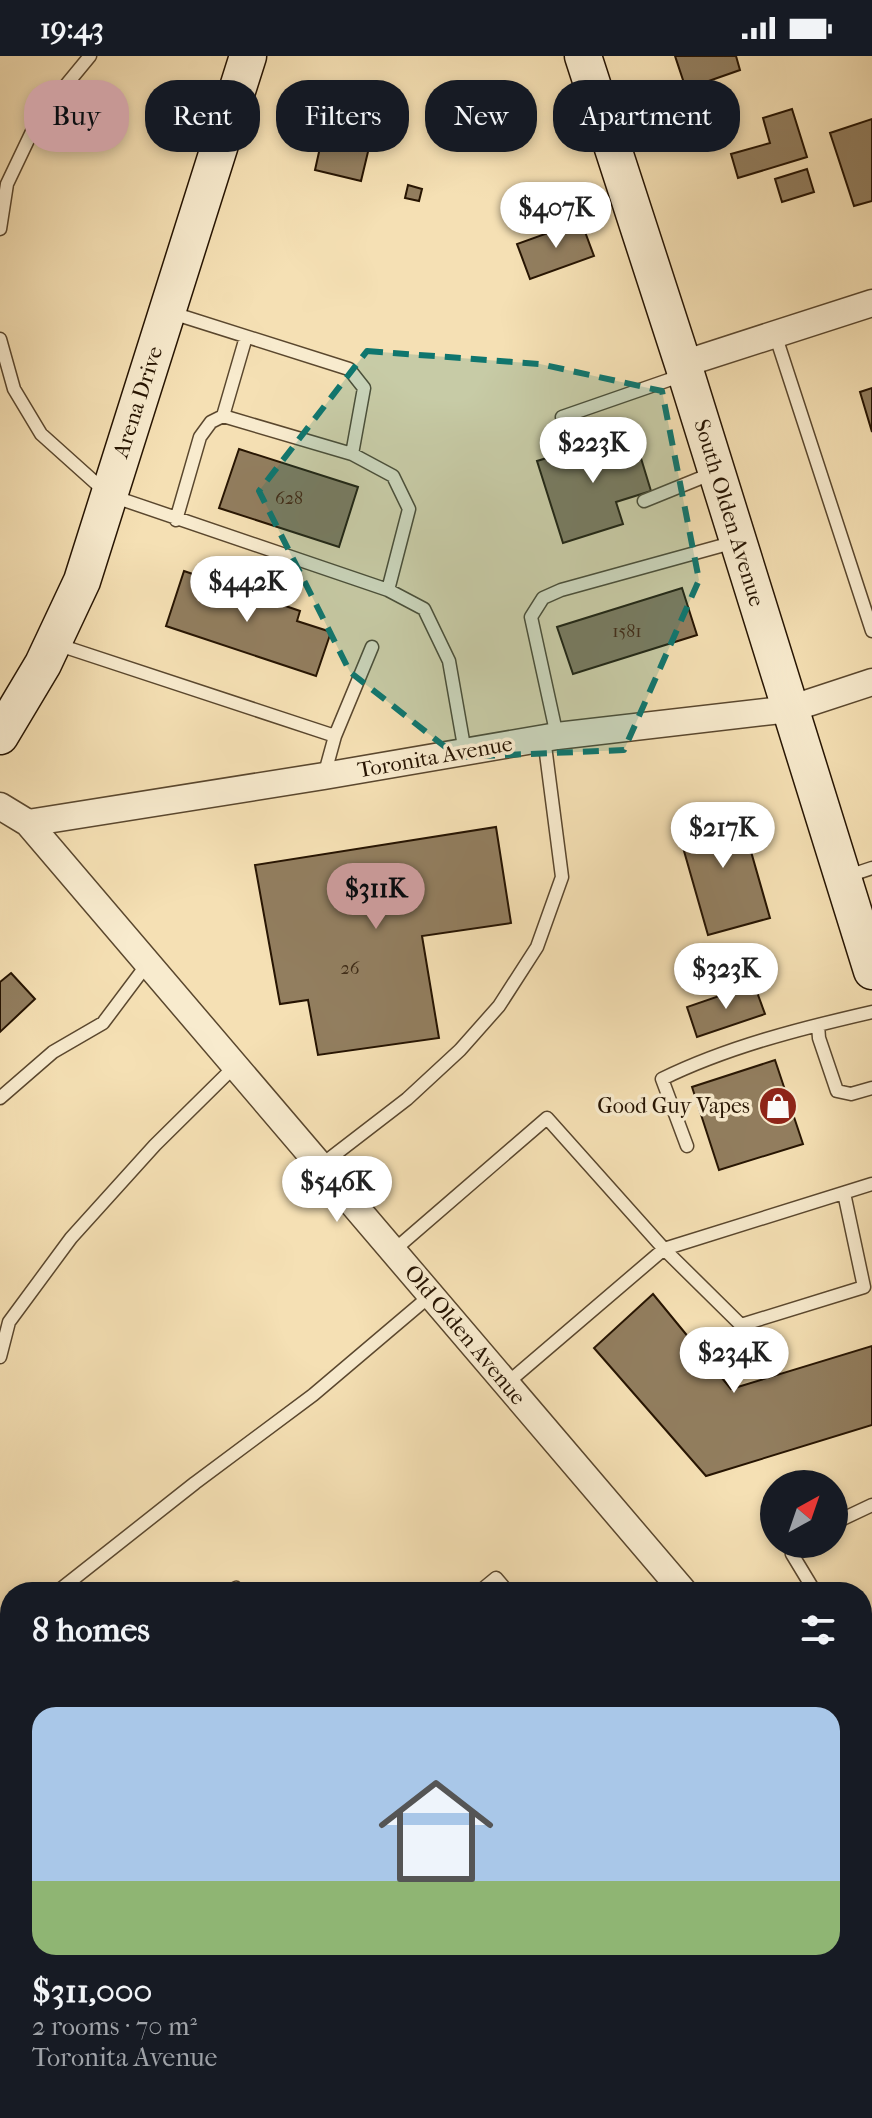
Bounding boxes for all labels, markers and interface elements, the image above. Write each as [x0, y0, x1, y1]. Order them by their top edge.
text: 19:43 [40, 11, 104, 46]
chip: Buy [24, 80, 129, 152]
chip: Rent [145, 80, 260, 152]
chip: Filters [276, 80, 409, 152]
chip: New [425, 80, 537, 152]
chip: Apartment [553, 80, 740, 152]
pin: $407K [500, 182, 612, 250]
text: $407K [518, 192, 594, 223]
street label: Arena Drive [107, 343, 168, 462]
street label: South Olden Avenue [688, 416, 770, 610]
pin: $223K [537, 417, 649, 485]
text: $223K [558, 427, 628, 458]
house number: 628 [275, 488, 303, 509]
pin: $442K [191, 556, 303, 624]
text: $442K [208, 566, 286, 597]
house number: 1581 [612, 621, 642, 642]
street label: Toronita Avenue [355, 731, 515, 783]
pin: $217K [667, 802, 779, 870]
text: $217K [689, 812, 757, 843]
pin: $311K [320, 863, 432, 931]
text: $311K [345, 873, 407, 904]
pin: $323K [670, 943, 782, 1011]
text: $323K [692, 953, 760, 984]
house number: 26 [340, 958, 360, 979]
shop icon: Good Guy Vapes [757, 1085, 799, 1127]
place label: Good Guy Vapes [597, 1093, 750, 1119]
pin: $546K [281, 1156, 393, 1224]
text: $546K [300, 1166, 374, 1197]
street label: Old Olden Avenue [399, 1260, 531, 1410]
pin: $234K [678, 1327, 790, 1395]
text: $234K [698, 1337, 770, 1368]
north arrow [760, 1470, 848, 1558]
map controls [760, 1470, 848, 1558]
icon: filters [796, 1608, 840, 1652]
text: 8 homes [32, 1610, 150, 1650]
icon: home [364, 1759, 508, 1903]
text: $311,000 [32, 1971, 152, 2011]
text: 2 rooms · 70 m² [32, 2011, 197, 2042]
text: Toronita Avenue [32, 2042, 217, 2073]

